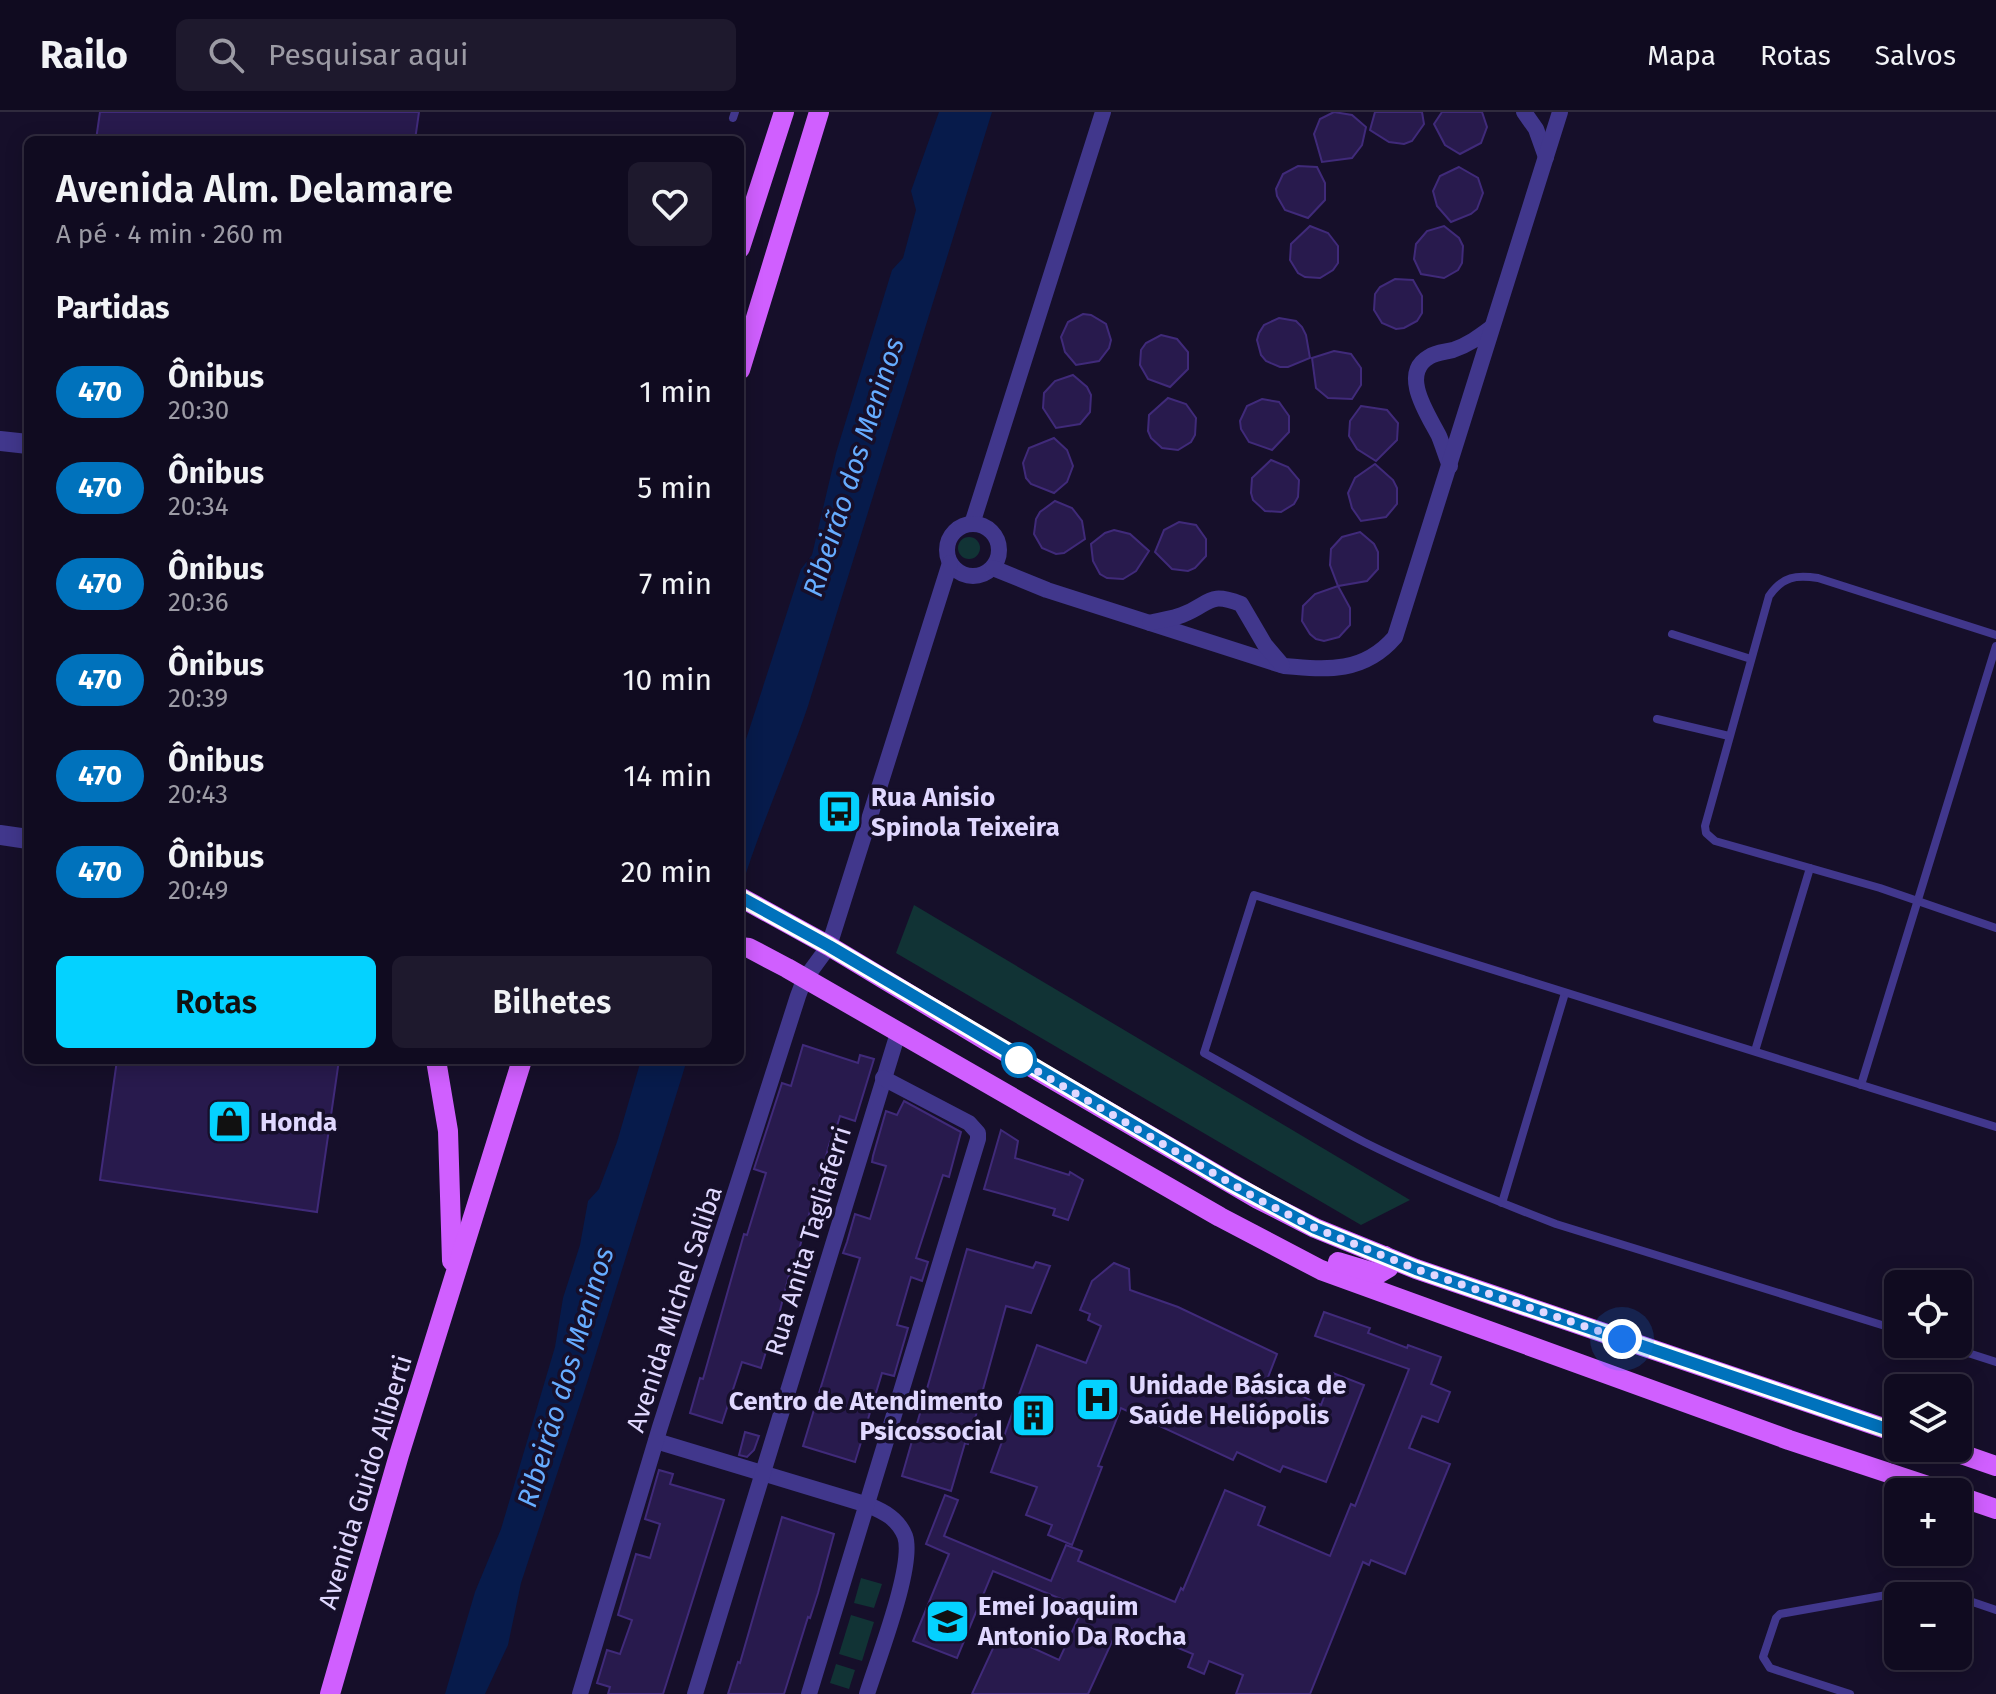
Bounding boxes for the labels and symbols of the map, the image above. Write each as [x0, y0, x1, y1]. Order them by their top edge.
water label: Ribeirão dos Meninos [796, 333, 911, 601]
place label: Rua Anisio Spinola Teixeira [871, 782, 1060, 843]
bus stop icon: Rua Anisio Spinola Teixeira [816, 788, 864, 836]
unlabelled marker [1002, 1043, 1036, 1077]
shop icon: Honda [205, 1098, 253, 1146]
place label: Honda [260, 1107, 337, 1138]
street label: Rua Anita Tagliaferri [759, 1123, 858, 1360]
street label: Avenida Michel Saliba [620, 1182, 729, 1436]
water label: Ribeirão dos Meninos [510, 1243, 621, 1511]
your location [1602, 1319, 1642, 1359]
street label: Avenida Guido Aliberti [312, 1352, 419, 1613]
place label: Unidade Básica de Saúde Heliópolis [1129, 1370, 1347, 1431]
hospital icon: Unidade Básica de Saúde Heliópolis [1074, 1376, 1122, 1424]
place label: Centro de Atendimento Psicossocial [729, 1386, 1003, 1447]
building icon: Centro de Atendimento Psicossocial [1010, 1392, 1058, 1440]
place label: Emei Joaquim Antonio Da Rocha [977, 1591, 1186, 1652]
school or university icon: Emei Joaquim Antonio Da Rocha [923, 1597, 971, 1645]

